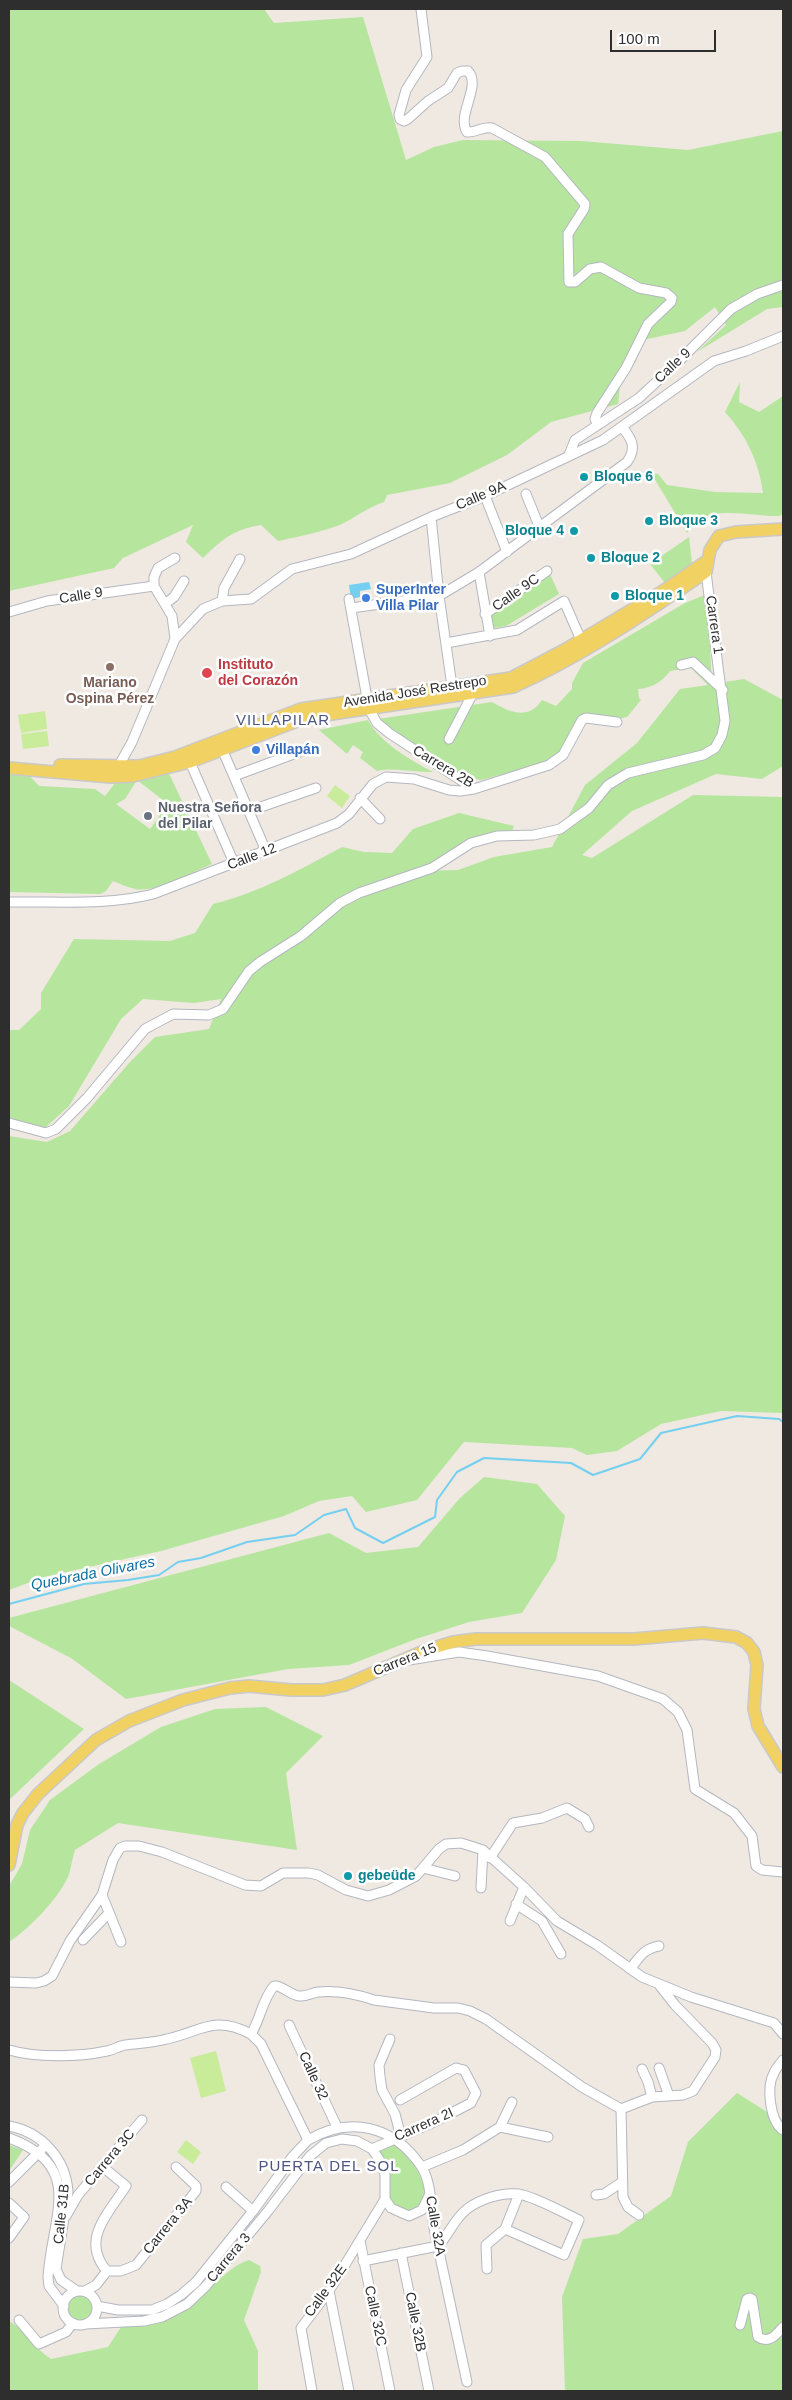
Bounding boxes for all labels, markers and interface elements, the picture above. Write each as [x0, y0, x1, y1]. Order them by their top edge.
scale bar [612, 20, 718, 52]
text: 100 m [618, 30, 660, 47]
street label: Calle 9 [651, 345, 695, 387]
place label: Bloque 6 [594, 469, 653, 485]
marker: Bloque 6 [578, 471, 590, 483]
street label: Calle 9A [453, 478, 509, 514]
place label: Bloque 3 [659, 513, 718, 529]
marker: Bloque 3 [643, 515, 655, 527]
place label: Bloque 4 [505, 523, 564, 539]
marker: Bloque 4 [568, 525, 580, 537]
place label: Bloque 2 [601, 550, 660, 566]
marker: Bloque 2 [585, 552, 597, 564]
street label: Calle 9C [489, 571, 543, 615]
place label: SuperInter Villa Pilar [376, 582, 446, 614]
street label: Calle 9 [58, 584, 104, 608]
place label: Bloque 1 [625, 588, 684, 604]
marker: Bloque 1 [609, 590, 621, 602]
marker: SuperInter Villa Pilar [360, 592, 372, 604]
street label: Carrera 1 [702, 595, 726, 655]
place label: Instituto del Corazón [218, 657, 298, 690]
marker: Mariano Ospina Pérez [104, 661, 116, 673]
marker: Instituto del Corazón [200, 666, 214, 680]
street label: Avenida José Restrepo [342, 672, 488, 712]
place label: Mariano Ospina Pérez [66, 675, 154, 708]
district label: VILLAPILAR [235, 712, 331, 730]
place label: Villapán [266, 742, 319, 758]
street label: Carrera 2B [409, 742, 477, 792]
marker: Villapán [250, 744, 262, 756]
place label: Nuestra Señora del Pilar [158, 800, 261, 832]
marker: Nuestra Señora del Pilar [142, 810, 154, 822]
street label: Calle 12 [225, 840, 279, 874]
water label: Quebrada Olivares [29, 1553, 157, 1595]
street label: Carrera 15 [371, 1640, 439, 1680]
place label: gebeüde [358, 1868, 416, 1884]
marker: gebeüde [342, 1870, 354, 1882]
street label: Calle 32 [295, 2049, 331, 2103]
street label: Carrera 2I [392, 2105, 456, 2145]
street label: Carrera 3C [81, 2126, 139, 2190]
district label: PUERTA DEL SOL [257, 2158, 401, 2176]
street label: Calle 31B [50, 2183, 74, 2245]
street label: Carrera 3A [140, 2194, 196, 2258]
street label: Calle 32A [421, 2195, 449, 2257]
street label: Carrera 3 [204, 2230, 254, 2286]
street label: Calle 32E [301, 2262, 351, 2320]
street label: Calle 32C [360, 2284, 390, 2348]
street label: Calle 32B [401, 2291, 429, 2353]

